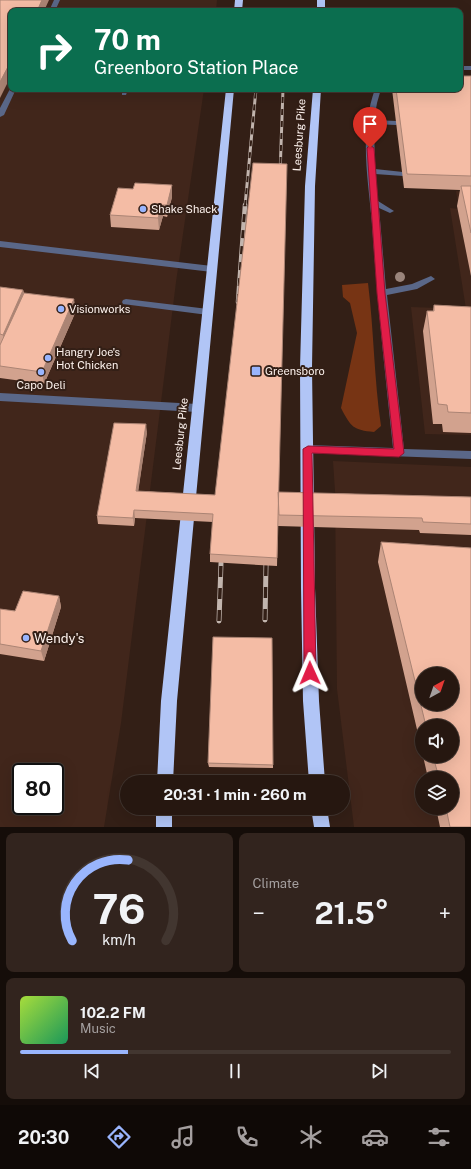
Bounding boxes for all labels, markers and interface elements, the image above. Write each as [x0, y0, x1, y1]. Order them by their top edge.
text: 70 m [94, 23, 161, 56]
icon: right [28, 24, 80, 76]
text: Greenboro Station Place [94, 57, 298, 78]
street label: Leesburg Pike [290, 98, 308, 172]
pin [353, 107, 387, 148]
icon: arrive [359, 113, 381, 135]
place label: Shake Shack [151, 203, 217, 215]
marker: Shake Shack [138, 204, 148, 214]
place label: Visionworks [69, 303, 131, 315]
marker: Visionworks [56, 304, 66, 314]
place label: Hangry Joe's Hot Chicken [56, 346, 121, 371]
marker: Hangry Joe's Hot Chicken [43, 353, 53, 363]
marker: Greensboro [250, 365, 262, 377]
place label: Greensboro [265, 365, 325, 377]
marker: Capo Deli [36, 367, 46, 377]
place label: Capo Deli [17, 379, 65, 391]
street label: Leesburg Pike [170, 397, 190, 471]
place label: Wendy's [34, 631, 84, 646]
marker: Wendy's [21, 633, 31, 643]
position arrow [289, 652, 331, 694]
north arrow [415, 667, 459, 711]
map controls [415, 667, 459, 815]
button: sound [415, 719, 459, 763]
speed limit sign: 80 [12, 763, 64, 815]
button: layers [415, 771, 459, 815]
text: 20:31 · 1 min · 260 m [164, 786, 306, 803]
text: Climate [253, 876, 299, 891]
text: 76 [93, 883, 146, 932]
text: 21.5° [315, 895, 389, 931]
text: − [253, 900, 265, 926]
text: + [439, 900, 451, 926]
text: km/h [102, 930, 136, 947]
text: 102.2 FM [80, 1004, 146, 1021]
text: Music [80, 1021, 116, 1036]
icon: previous [81, 1060, 103, 1082]
icon: pause [224, 1060, 246, 1082]
icon: next [368, 1060, 390, 1082]
icon: directions [105, 1123, 133, 1151]
icon: music [169, 1123, 197, 1151]
icon: phone [233, 1123, 261, 1151]
icon: climate [297, 1123, 325, 1151]
icon: car [361, 1123, 389, 1151]
icon: filters [425, 1123, 453, 1151]
text: 20:30 [18, 1127, 69, 1148]

